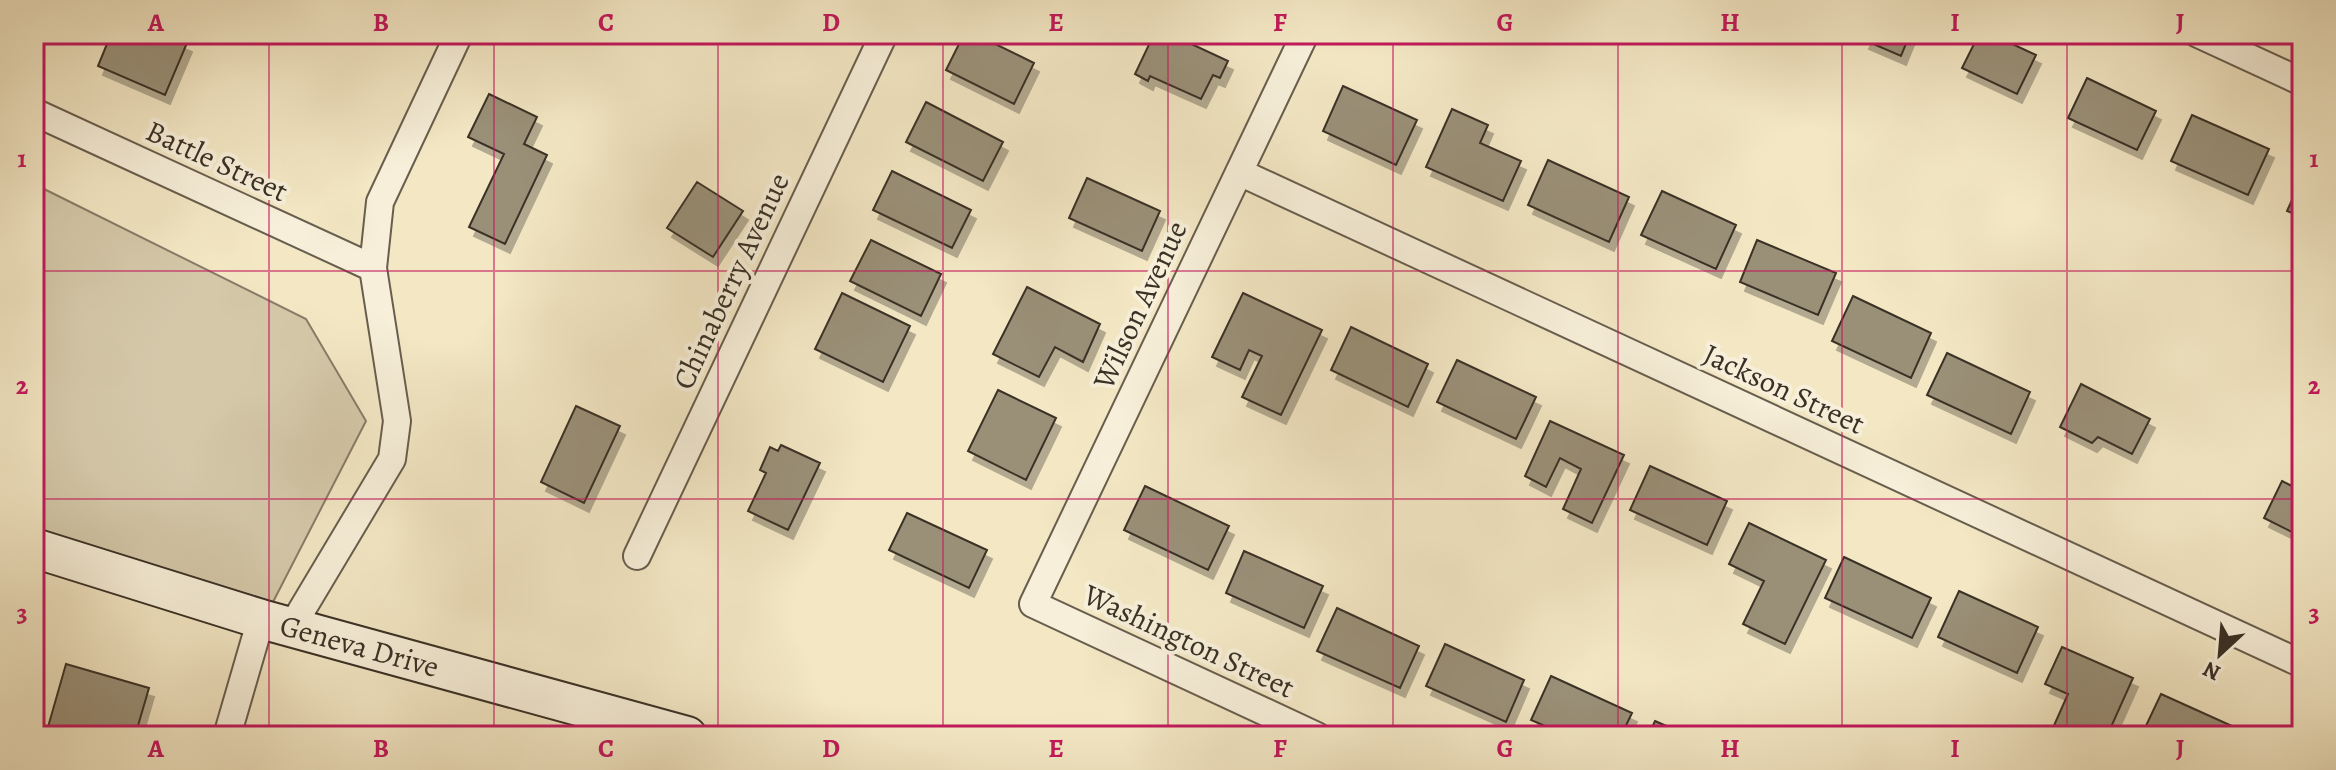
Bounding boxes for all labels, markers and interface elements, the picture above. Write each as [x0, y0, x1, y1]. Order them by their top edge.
text: A [147, 5, 165, 40]
text: B [373, 5, 389, 40]
text: C [598, 5, 614, 40]
text: D [822, 5, 840, 40]
text: E [1048, 5, 1064, 40]
text: F [1273, 5, 1287, 40]
text: G [1496, 5, 1514, 40]
text: H [1720, 5, 1740, 40]
text: I [1950, 5, 1960, 40]
text: J [2176, 5, 2184, 40]
street label: Battle Street [140, 111, 294, 211]
text: 1 [17, 141, 27, 176]
text: 1 [2309, 141, 2319, 176]
street label: Chinaberry Avenue [663, 166, 799, 396]
street label: Wilson Avenue [1083, 214, 1196, 396]
street label: Jackson Street [1697, 334, 1871, 444]
text: 2 [16, 368, 29, 403]
text: 2 [2308, 368, 2321, 403]
street label: Washington Street [1076, 574, 1301, 707]
text: 3 [16, 595, 28, 630]
text: 3 [2308, 595, 2320, 630]
street label: Geneva Drive [276, 605, 443, 687]
north arrow [2180, 614, 2260, 694]
text: N [2198, 654, 2225, 688]
text: A [147, 731, 165, 766]
text: B [373, 731, 389, 766]
text: C [598, 731, 614, 766]
text: D [822, 731, 840, 766]
text: E [1048, 731, 1064, 766]
text: F [1273, 731, 1287, 766]
text: G [1496, 731, 1514, 766]
text: H [1720, 731, 1740, 766]
text: I [1950, 731, 1960, 766]
text: J [2176, 731, 2184, 766]

